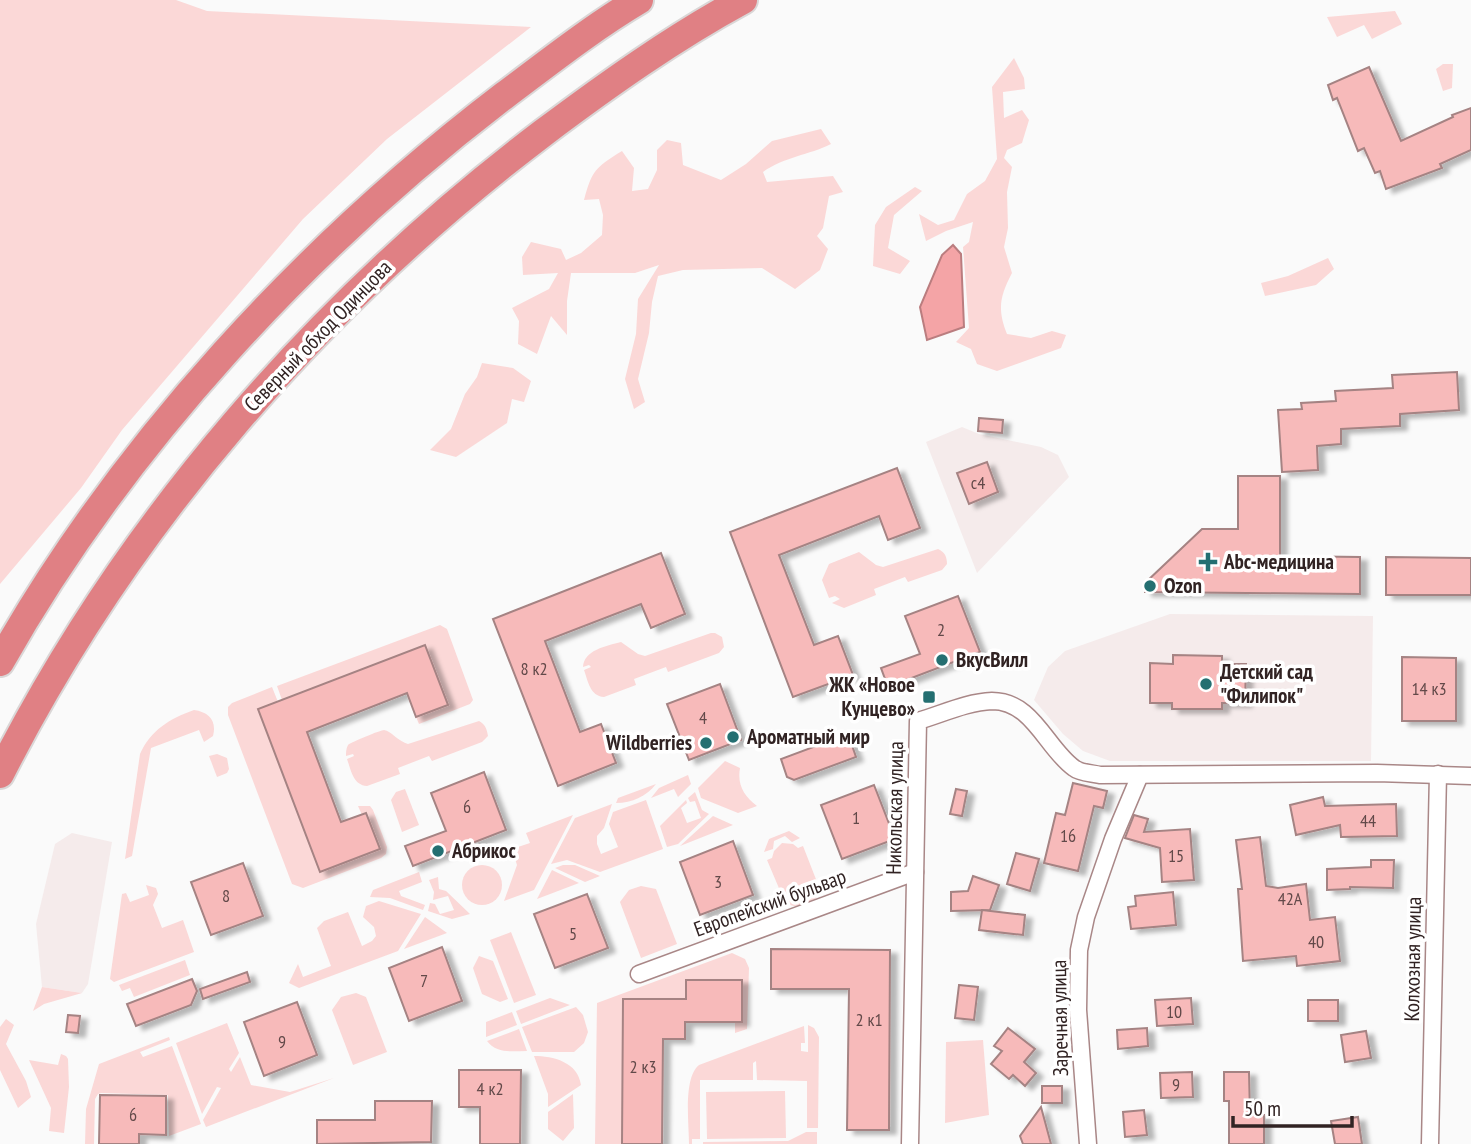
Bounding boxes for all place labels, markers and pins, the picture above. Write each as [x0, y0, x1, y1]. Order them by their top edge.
place label: Abc-медицина [1223, 548, 1334, 575]
marker: Abc-медицина [1198, 552, 1218, 572]
place label: Ozon [1164, 572, 1202, 599]
marker: Ozon [1142, 578, 1158, 594]
place label: ВкусВилл [956, 646, 1028, 673]
marker: ВкусВилл [934, 652, 950, 668]
place label: Детский сад "Филипок" [1220, 658, 1313, 709]
place label: ЖК «Новое Кунцево» [828, 671, 915, 722]
marker: Детский сад "Филипок" [1198, 676, 1214, 692]
marker: ЖК «Новое Кунцево» [921, 689, 937, 705]
place label: Ароматный мир [746, 723, 870, 750]
place label: Wildberries [605, 729, 692, 756]
marker: Ароматный мир [725, 729, 741, 745]
marker: Wildberries [698, 735, 714, 751]
place label: Абрикос [451, 837, 516, 864]
marker: Абрикос [430, 843, 446, 859]

